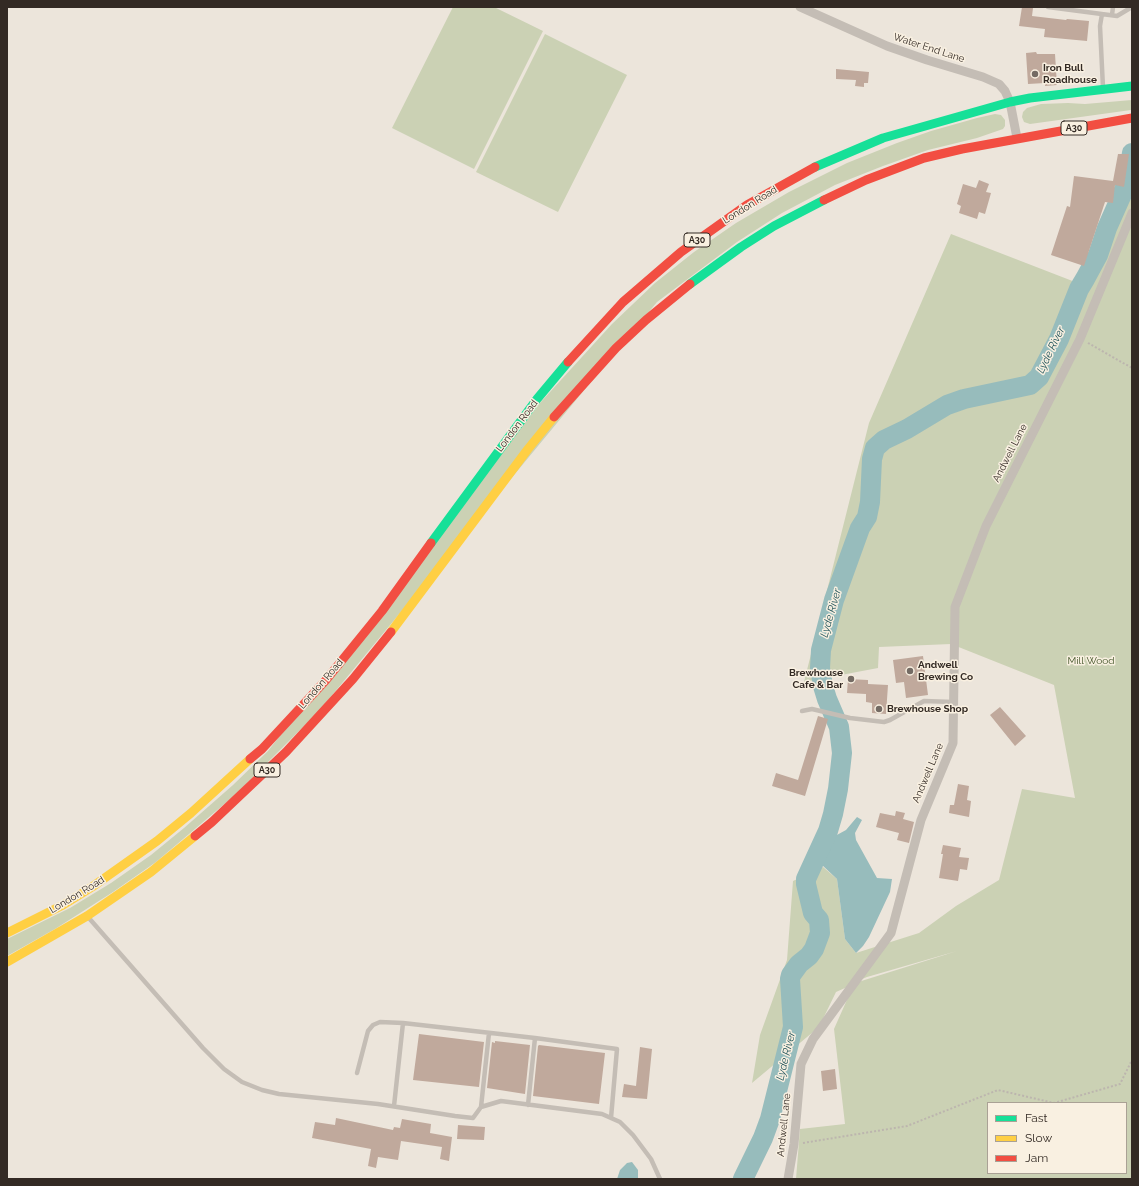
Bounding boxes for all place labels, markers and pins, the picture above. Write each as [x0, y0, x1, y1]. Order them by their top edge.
place label: Iron Bull Roadhouse [1043, 62, 1097, 86]
marker: Iron Bull Roadhouse [1030, 69, 1040, 79]
place label: Andwell Brewing Co [918, 659, 973, 682]
marker: Andwell Brewing Co [905, 666, 915, 676]
place label: Brewhouse Cafe & Bar [789, 667, 843, 690]
marker: Brewhouse Cafe & Bar [846, 674, 856, 684]
place label: Brewhouse Shop [887, 703, 968, 715]
marker: Brewhouse Shop [874, 704, 884, 714]

